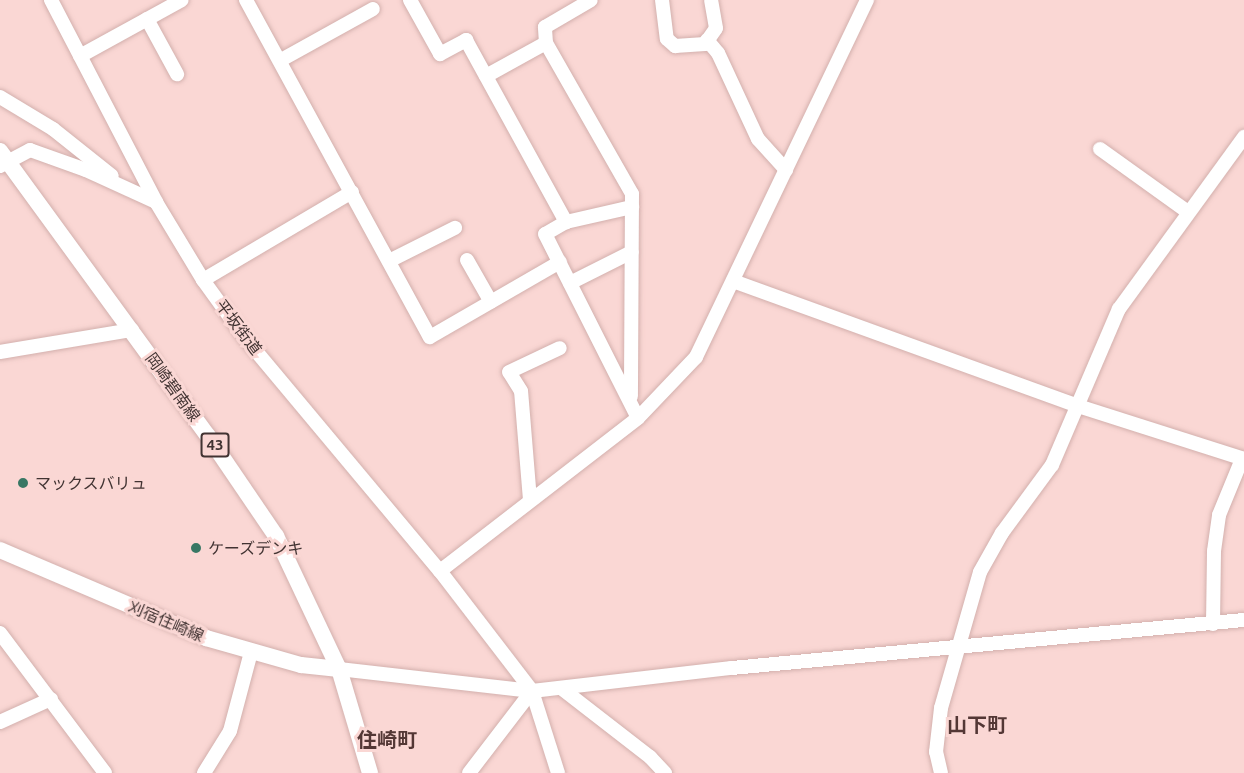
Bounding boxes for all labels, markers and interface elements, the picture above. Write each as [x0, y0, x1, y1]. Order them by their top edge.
street label: 平坂街道 [212, 296, 266, 358]
street label: 岡崎碧南線 [142, 349, 204, 425]
road number: 43 [200, 433, 230, 457]
place label: マックスバリュ [35, 473, 147, 493]
marker: マックスバリュ [16, 476, 30, 490]
place label: ケーズデンキ [208, 538, 304, 558]
marker: ケーズデンキ [189, 541, 203, 555]
street label: 刈宿住崎線 [125, 597, 207, 645]
district label: 山下町 [947, 712, 1007, 736]
district label: 住崎町 [357, 727, 417, 751]

